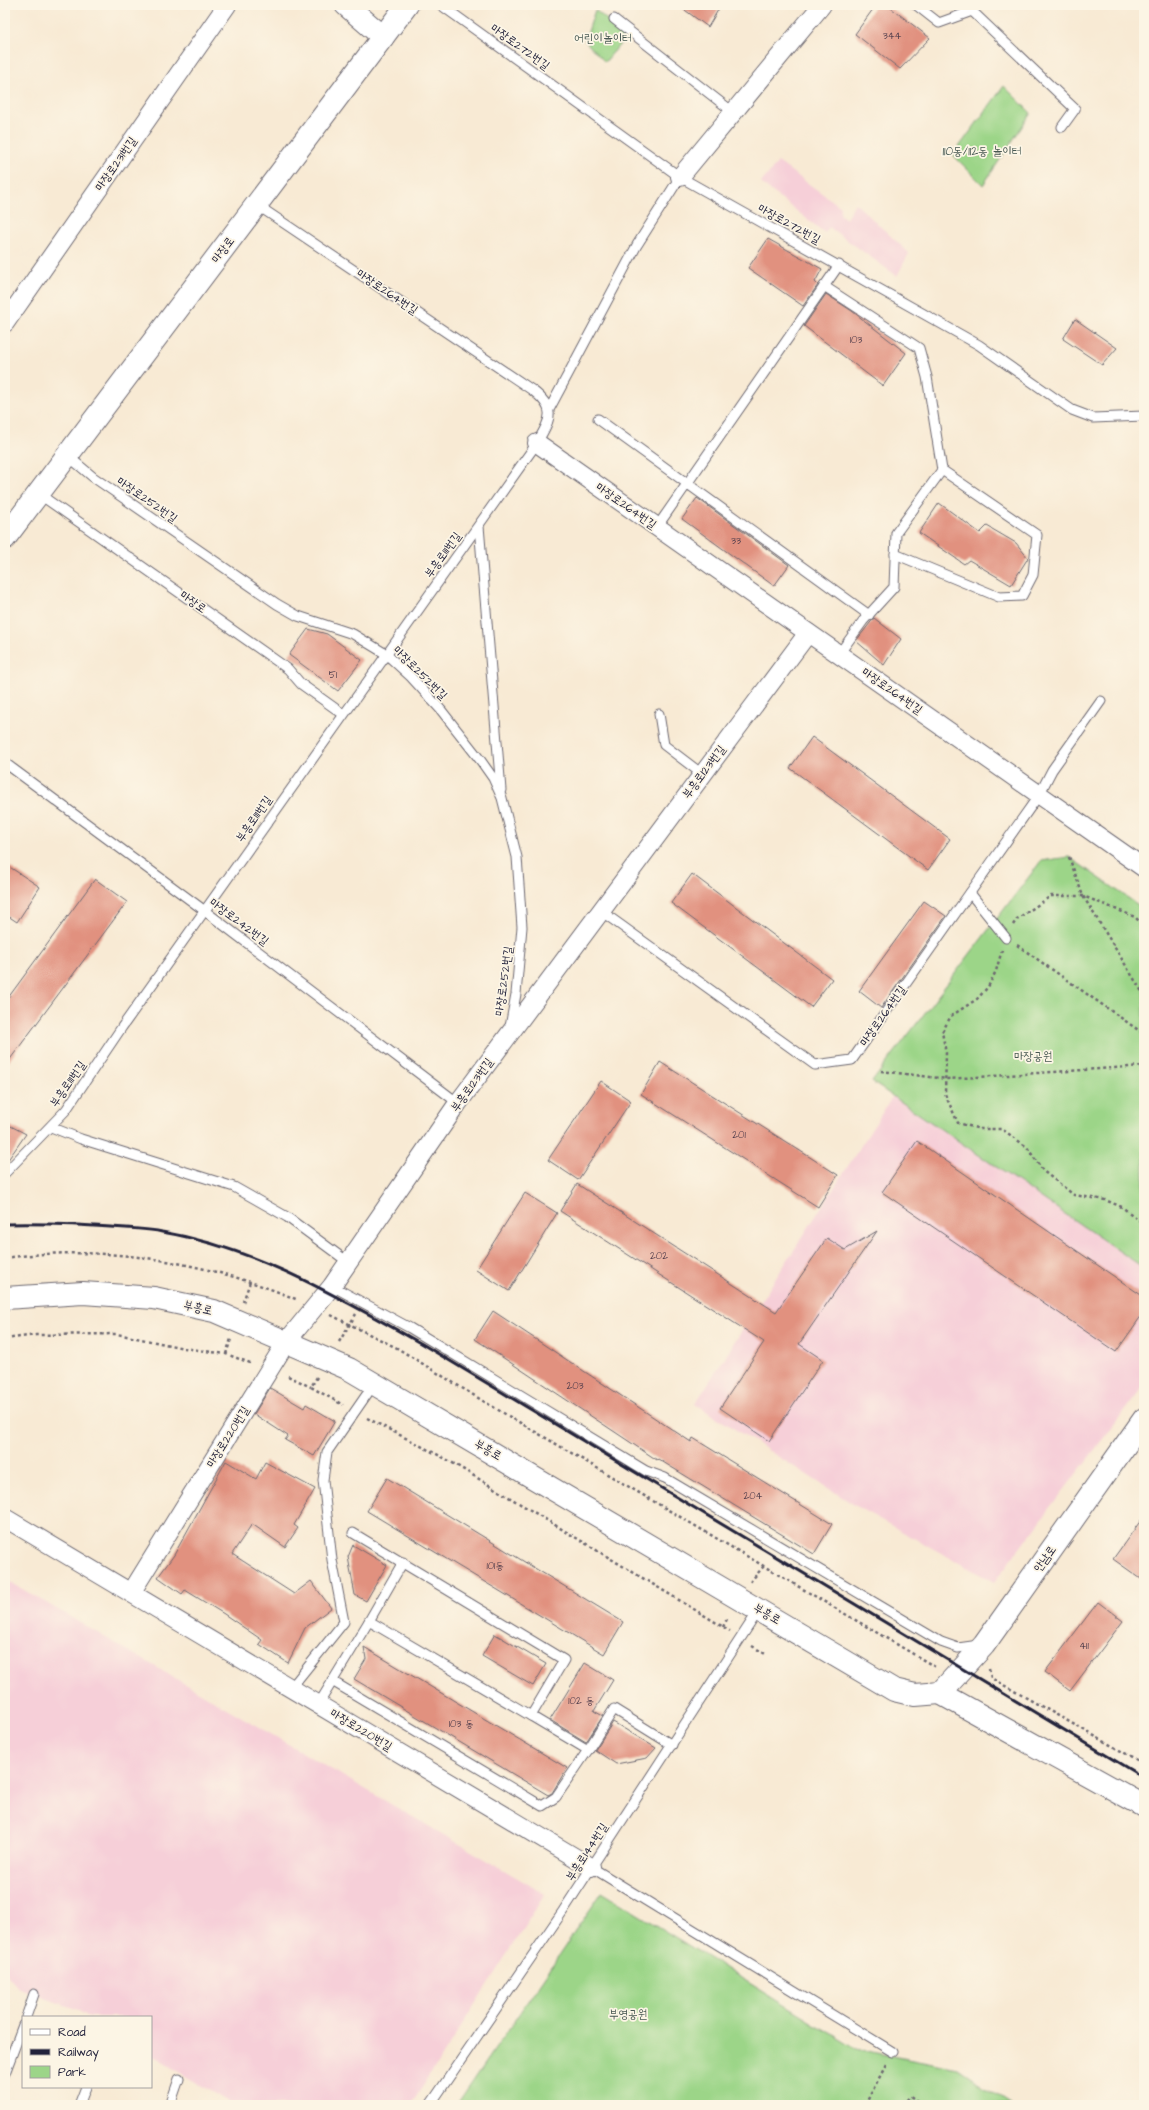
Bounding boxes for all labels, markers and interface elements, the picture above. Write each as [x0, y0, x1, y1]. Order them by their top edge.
street label: 마장로272번길 [487, 20, 553, 74]
house number: 344 [883, 29, 902, 43]
park label: 어린이놀이터 [574, 30, 632, 47]
street label: 마장로231번길 [91, 133, 141, 195]
park label: 110동/112동 놀이터 [942, 143, 1022, 160]
street label: 마장로272번길 [755, 200, 824, 248]
street label: 마장로 [207, 233, 239, 267]
street label: 마장로264번길 [353, 265, 421, 319]
house number: 103 [850, 333, 862, 347]
street label: 마장로252번길 [113, 473, 181, 527]
street label: 마장로264번길 [592, 479, 660, 533]
street label: 부흥로111번길 [421, 528, 466, 581]
house number: 33 [731, 534, 741, 548]
street label: 마장로 [176, 587, 210, 617]
street label: 마장로252번길 [389, 642, 451, 704]
street label: 마장로264번길 [858, 664, 926, 718]
house number: 51 [329, 668, 338, 682]
street label: 부흥로123번길 [678, 742, 730, 802]
street label: 부흥로111번길 [232, 792, 276, 846]
street label: 마장로242번길 [206, 894, 272, 950]
street label: 마장로252번길 [491, 945, 517, 1017]
street label: 마장로264번길 [856, 982, 910, 1050]
park label: 마장공원 [1014, 1048, 1052, 1065]
street label: 부흥로123번길 [447, 1054, 498, 1115]
street label: 부흥로111번길 [46, 1057, 90, 1111]
house number: 201 [732, 1128, 746, 1142]
house number: 202 [650, 1249, 668, 1263]
street label: 부흥로 [182, 1296, 214, 1320]
house number: 203 [566, 1379, 584, 1393]
street label: 마장로220번길 [202, 1403, 254, 1471]
street label: 부흥로 [471, 1435, 505, 1465]
house number: 204 [744, 1489, 763, 1503]
street label: 안남로 [1030, 1542, 1060, 1576]
house number: 101동 [487, 1559, 503, 1573]
street label: 부흥로 [750, 1599, 784, 1629]
house number: 411 [1079, 1639, 1089, 1653]
house number: 102 동 [568, 1694, 594, 1708]
street label: 마장로220번길 [327, 1705, 395, 1755]
house number: 103 동 [449, 1717, 473, 1731]
street label: 부흥로144번길 [562, 1819, 612, 1884]
park label: 부영공원 [609, 2006, 647, 2023]
legend [22, 2016, 152, 2088]
text: Road [58, 2024, 86, 2041]
text: Railway [58, 2044, 99, 2062]
text: Park [58, 2064, 86, 2081]

